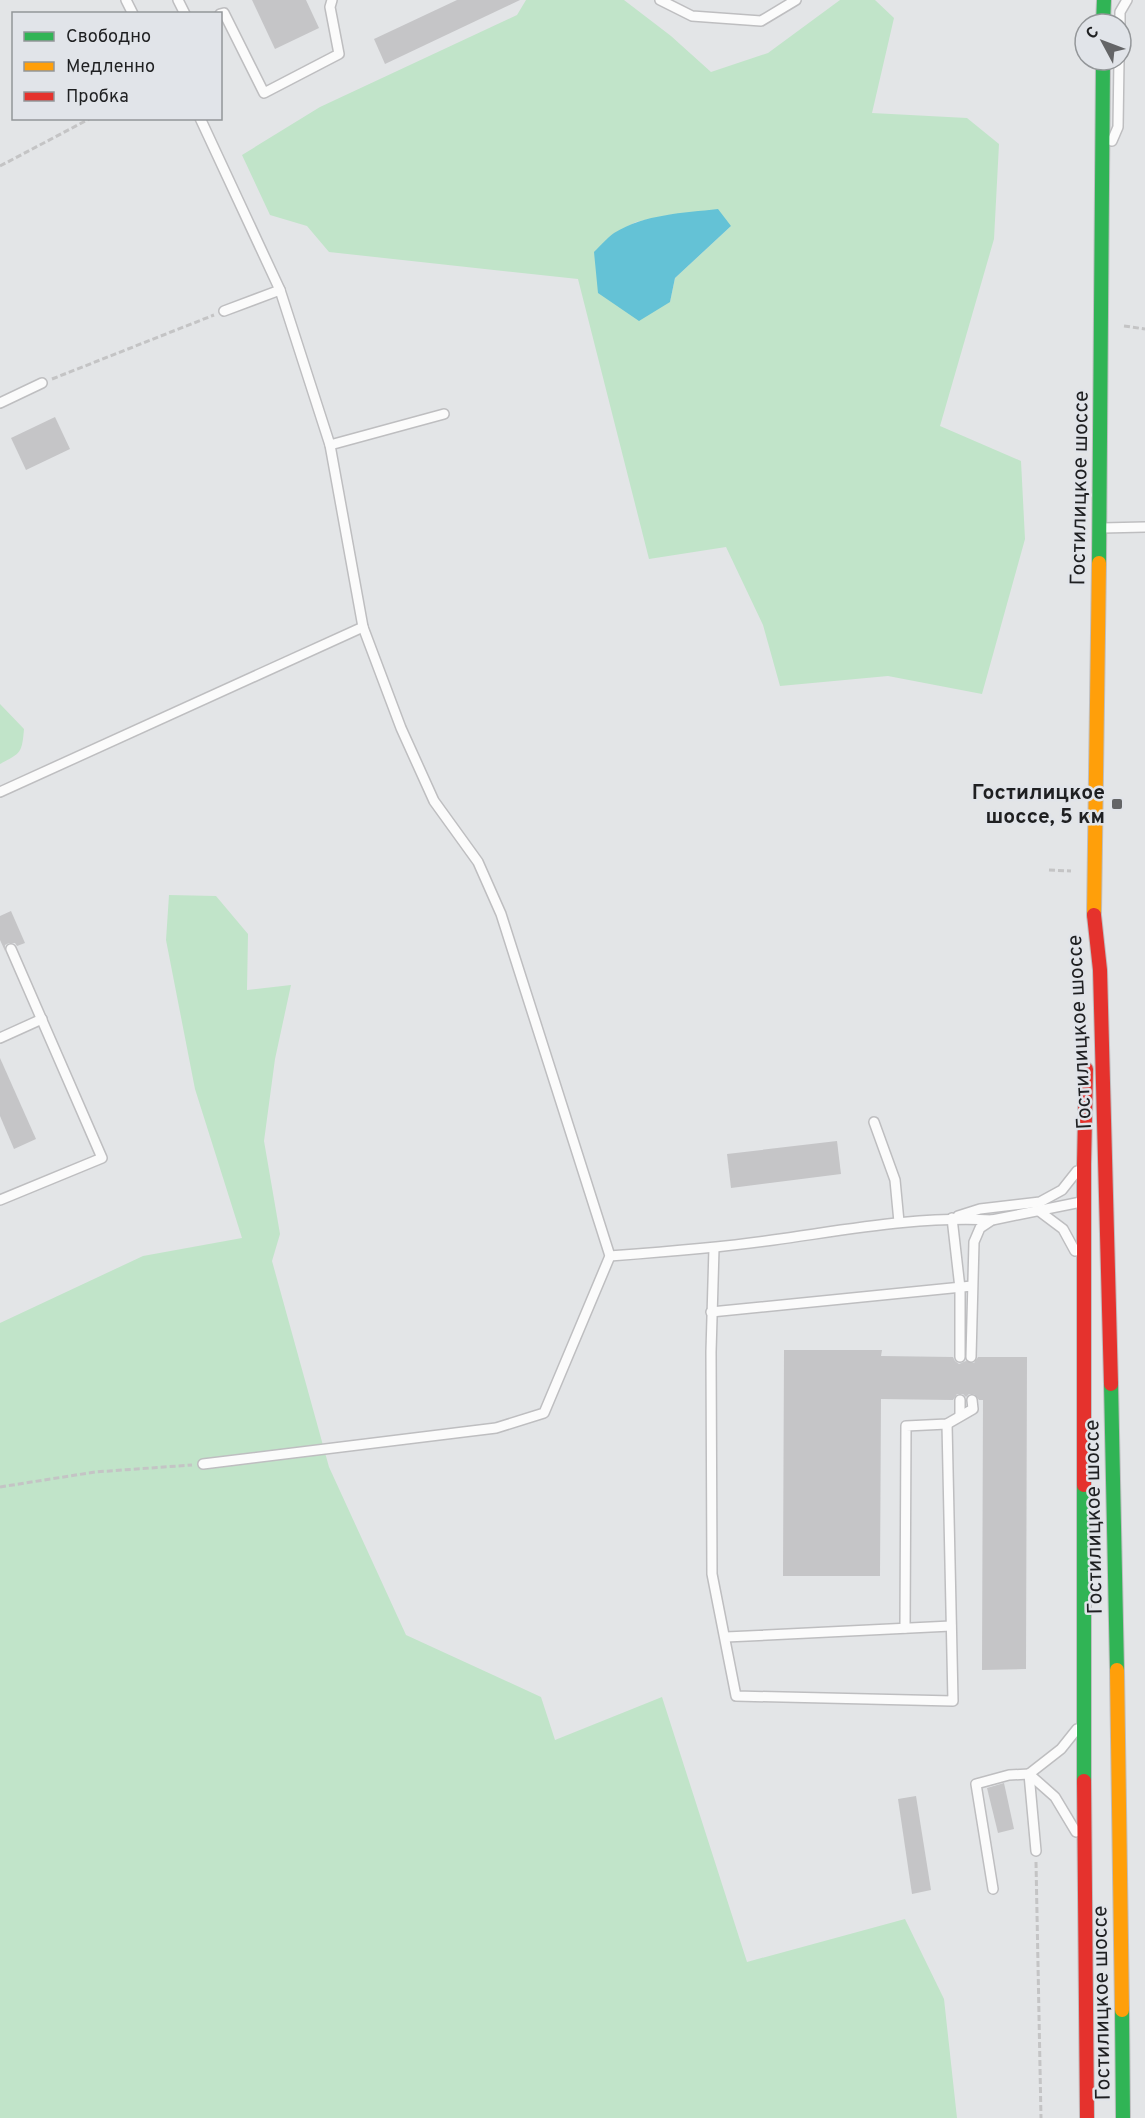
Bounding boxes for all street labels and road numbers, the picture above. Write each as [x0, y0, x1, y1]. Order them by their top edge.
street label: Гостилицкое шоссе [1065, 390, 1096, 586]
street label: Гостилицкое шоссе [1062, 934, 1099, 1130]
street label: Гостилицкое шоссе [1079, 1419, 1110, 1615]
street label: Гостилицкое шоссе [1087, 1905, 1118, 2101]

